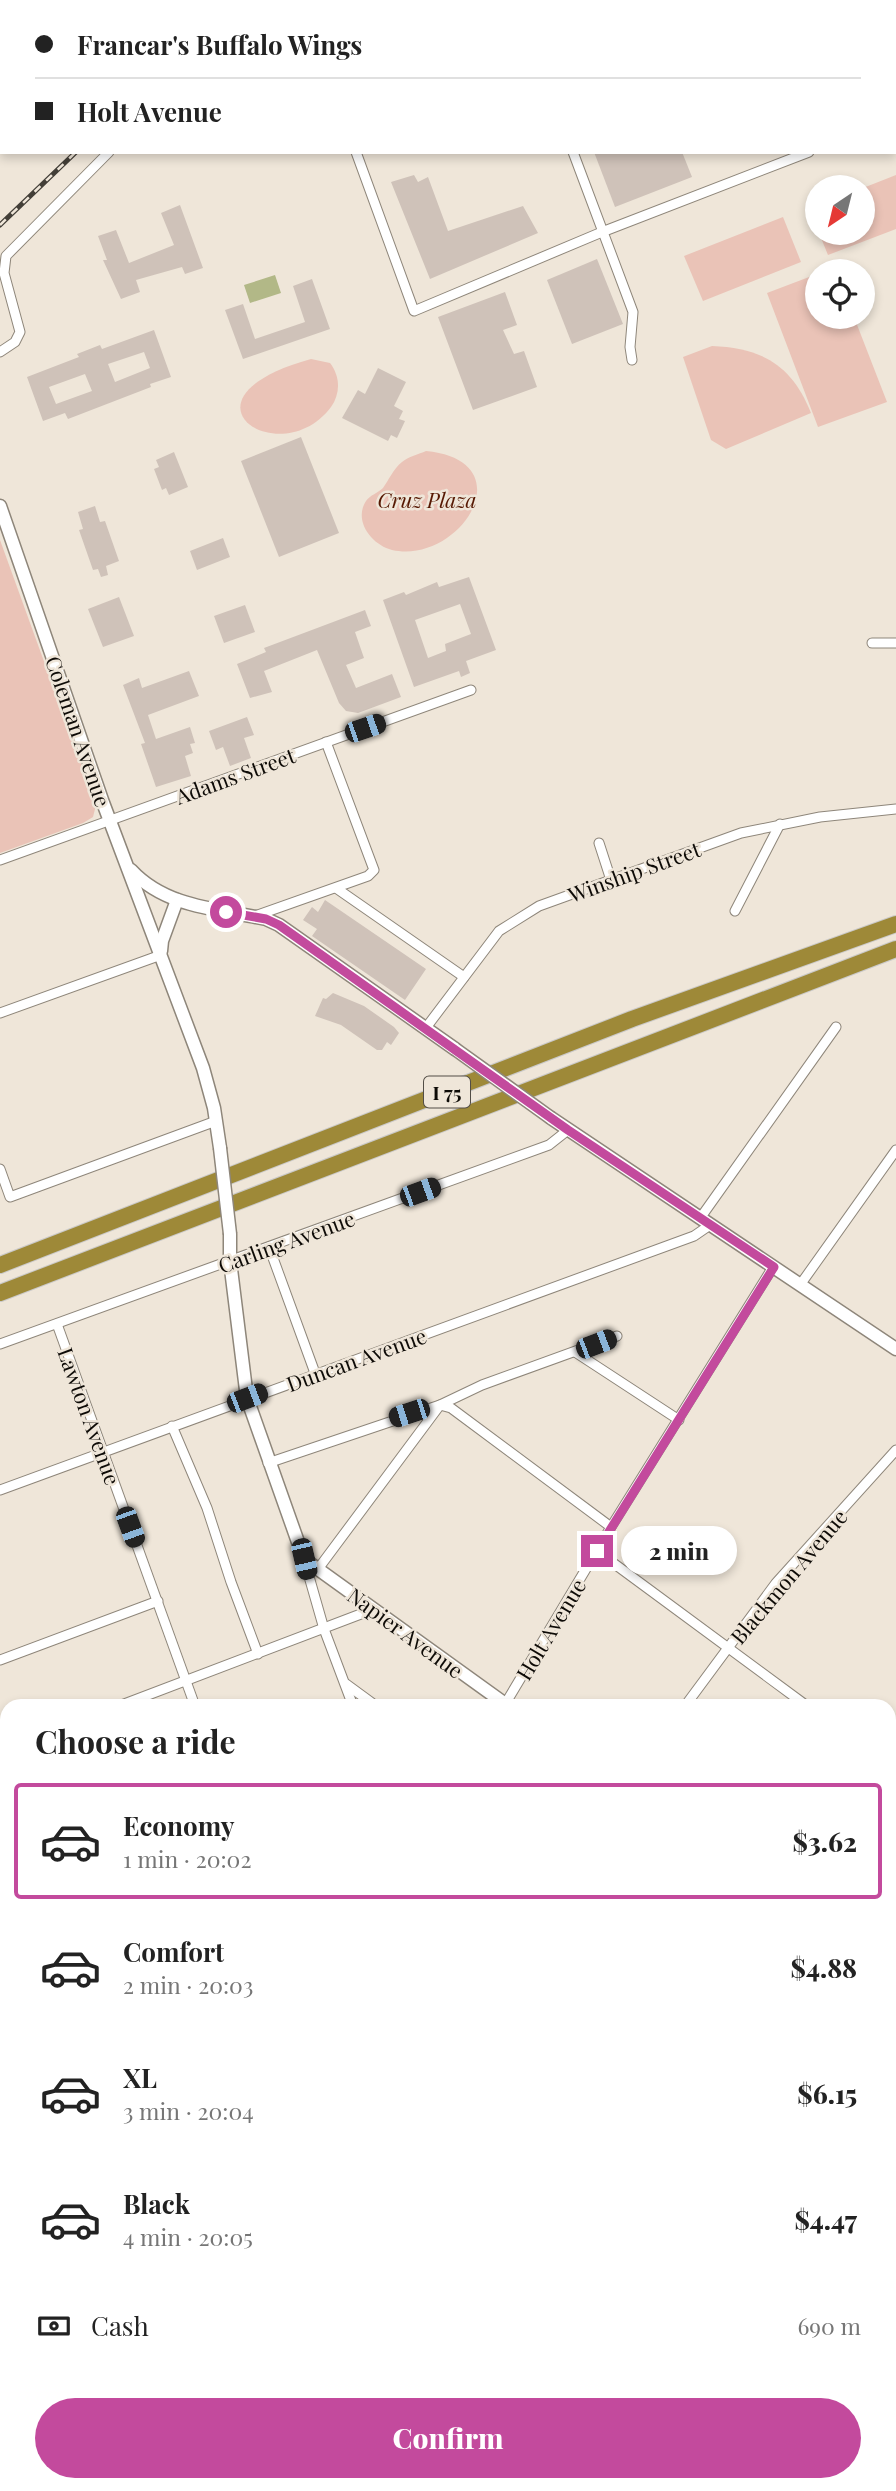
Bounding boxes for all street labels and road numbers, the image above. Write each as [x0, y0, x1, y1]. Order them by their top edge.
street label: Coleman Avenue [40, 652, 118, 810]
street label: Adams Street [170, 740, 299, 810]
street label: Winship Street [563, 834, 705, 908]
road number: I 75 [424, 1076, 470, 1108]
street label: Carling Avenue [214, 1203, 358, 1279]
street label: Duncan Avenue [282, 1321, 430, 1397]
street label: Lawton Avenue [52, 1343, 128, 1489]
street label: Blackmon Avenue [723, 1503, 853, 1649]
street label: Holt Avenue [509, 1573, 591, 1685]
street label: Napier Avenue [343, 1581, 469, 1683]

